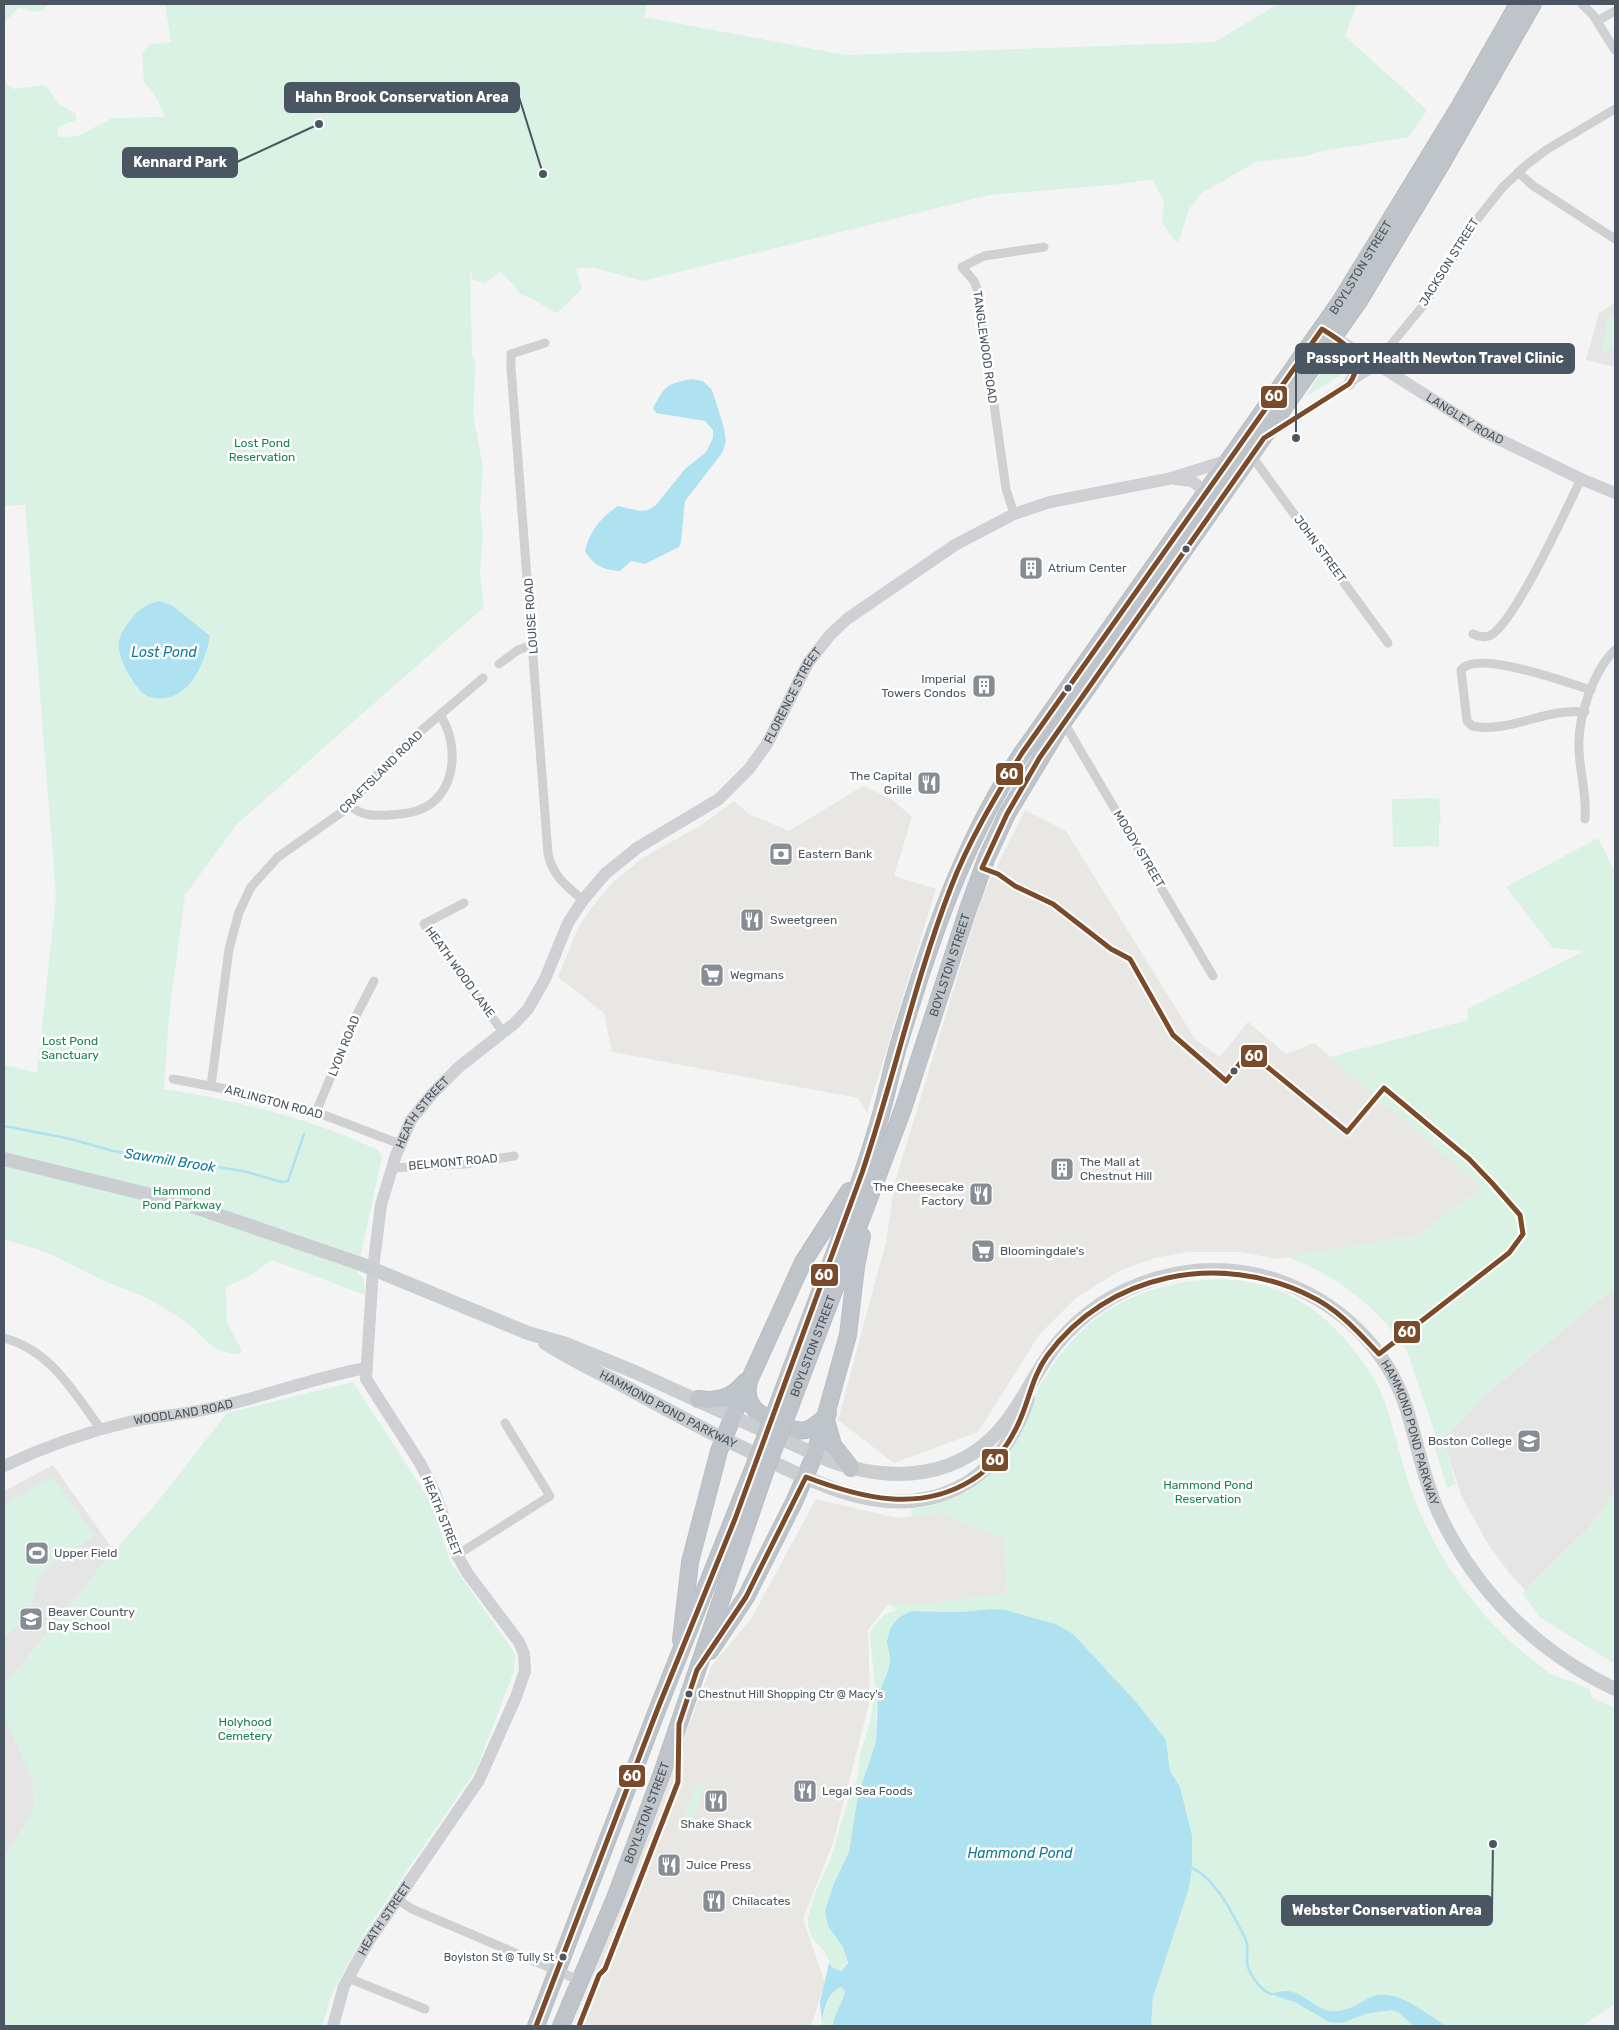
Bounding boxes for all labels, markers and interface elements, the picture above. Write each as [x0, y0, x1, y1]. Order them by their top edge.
callout: Hahn Brook Conservation Area [285, 83, 519, 112]
text: Hahn Brook Conservation Area [295, 89, 509, 106]
callout: Kennard Park [123, 148, 237, 177]
text: Kennard Park [133, 154, 228, 171]
street label: JACKSON STREET [1416, 215, 1482, 308]
street label: BOYLSTON STREET [1326, 218, 1395, 317]
street label: TANGLEWOOD ROAD [970, 290, 1000, 404]
callout: Passport Health Newton Travel Clinic [1296, 344, 1574, 373]
text: Passport Health Newton Travel Clinic [1306, 350, 1564, 367]
line badge: 60 [1260, 385, 1288, 409]
text: 60 [1265, 388, 1283, 405]
street label: LANGLEY ROAD [1424, 390, 1506, 447]
park label: Lost Pond Reservation [229, 436, 295, 464]
street label: JOHN STREET [1291, 513, 1349, 585]
unlabelled marker [1181, 544, 1191, 554]
building icon: Atrium Center [1018, 555, 1044, 581]
place label: Atrium Center [1048, 561, 1127, 575]
street label: LOUISE ROAD [521, 577, 541, 655]
water label: Lost Pond [131, 644, 197, 661]
street label: FLORENCE STREET [761, 645, 825, 746]
place label: Imperial Towers Condos [881, 672, 966, 700]
building icon: Imperial Towers Condos [971, 673, 997, 699]
unlabelled marker [1063, 683, 1073, 693]
street label: CRAFTSLAND ROAD [337, 728, 425, 816]
line badge: 60 [995, 762, 1024, 786]
text: 60 [1000, 766, 1018, 783]
place label: The Capital Grille [849, 769, 912, 797]
restaurant icon: The Capital Grille [916, 770, 942, 796]
street label: MOODY STREET [1110, 808, 1168, 890]
bank icon: Eastern Bank [768, 841, 794, 867]
place label: Eastern Bank [798, 847, 873, 861]
restaurant icon: Sweetgreen [739, 907, 765, 933]
street label: BOYLSTON STREET [927, 912, 973, 1018]
place label: Sweetgreen [770, 913, 837, 927]
street label: HEATH WOOD LANE [422, 924, 498, 1020]
supermarket icon: Wegmans [699, 962, 725, 988]
place label: Wegmans [730, 968, 784, 982]
street label: LYON ROAD [325, 1014, 363, 1078]
park label: Lost Pond Sanctuary [41, 1034, 99, 1062]
line badge: 60 [1240, 1044, 1268, 1068]
text: 60 [1245, 1048, 1263, 1065]
unlabelled marker [1229, 1066, 1239, 1076]
street label: HEATH STREET [393, 1074, 452, 1150]
street label: ARLINGTON ROAD [224, 1082, 324, 1122]
water label: Sawmill Brook [123, 1145, 218, 1176]
street label: BELMONT ROAD [408, 1151, 498, 1173]
place label: The Mall at Chestnut Hill [1080, 1155, 1152, 1183]
building icon: The Mall at Chestnut Hill [1049, 1156, 1075, 1182]
place label: The Cheesecake Factory [873, 1180, 964, 1208]
restaurant icon: The Cheesecake Factory [968, 1181, 994, 1207]
park label: Hammond Pond Parkway [142, 1184, 222, 1212]
supermarket icon: Bloomingdale's [970, 1238, 996, 1264]
place label: Bloomingdale's [1000, 1244, 1084, 1258]
line badge: 60 [810, 1263, 839, 1287]
text: 60 [815, 1267, 833, 1284]
street label: BOYLSTON STREET [787, 1293, 839, 1399]
line badge: 60 [1393, 1320, 1421, 1344]
text: 60 [1398, 1324, 1416, 1341]
street label: HAMMOND POND PARKWAY [1378, 1357, 1442, 1508]
street label: HAMMOND POND PARKWAY [597, 1367, 739, 1451]
street label: WOODLAND ROAD [133, 1396, 234, 1428]
school or university icon: Boston College [1516, 1428, 1542, 1454]
place label: Boston College [1428, 1434, 1512, 1448]
line badge: 60 [981, 1448, 1009, 1472]
text: 60 [986, 1452, 1004, 1469]
street label: HEATH STREET [420, 1474, 464, 1558]
park label: Hammond Pond Reservation [1163, 1478, 1253, 1506]
sports icon: Upper Field [24, 1540, 50, 1566]
place label: Upper Field [54, 1546, 117, 1560]
place label: Beaver Country Day School [48, 1605, 135, 1633]
school or university icon: Beaver Country Day School [18, 1606, 44, 1632]
place label: Chestnut Hill Shopping Ctr @ Macy's [698, 1688, 884, 1701]
marker: Chestnut Hill Shopping Ctr @ Macy's [684, 1689, 694, 1699]
park label: Holyhood Cemetery [218, 1715, 273, 1743]
street label: BOYLSTON STREET [622, 1760, 672, 1866]
line badge: 60 [618, 1764, 646, 1788]
text: 60 [623, 1768, 641, 1785]
restaurant icon: Legal Sea Foods [792, 1778, 818, 1804]
place label: Legal Sea Foods [822, 1784, 913, 1798]
restaurant icon: Shake Shack [703, 1788, 729, 1814]
place label: Shake Shack [680, 1817, 752, 1831]
water label: Hammond Pond [967, 1845, 1073, 1862]
restaurant icon: Juice Press [656, 1852, 682, 1878]
place label: Juice Press [686, 1858, 751, 1872]
street label: HEATH STREET [355, 1879, 414, 1958]
restaurant icon: Chilacates [701, 1888, 727, 1914]
place label: Chilacates [732, 1894, 790, 1908]
callout: Webster Conservation Area [1282, 1896, 1492, 1925]
text: Webster Conservation Area [1292, 1902, 1482, 1919]
place label: Boylston St @ Tully St [444, 1951, 555, 1964]
marker: Boylston St @ Tully St [558, 1952, 568, 1962]

